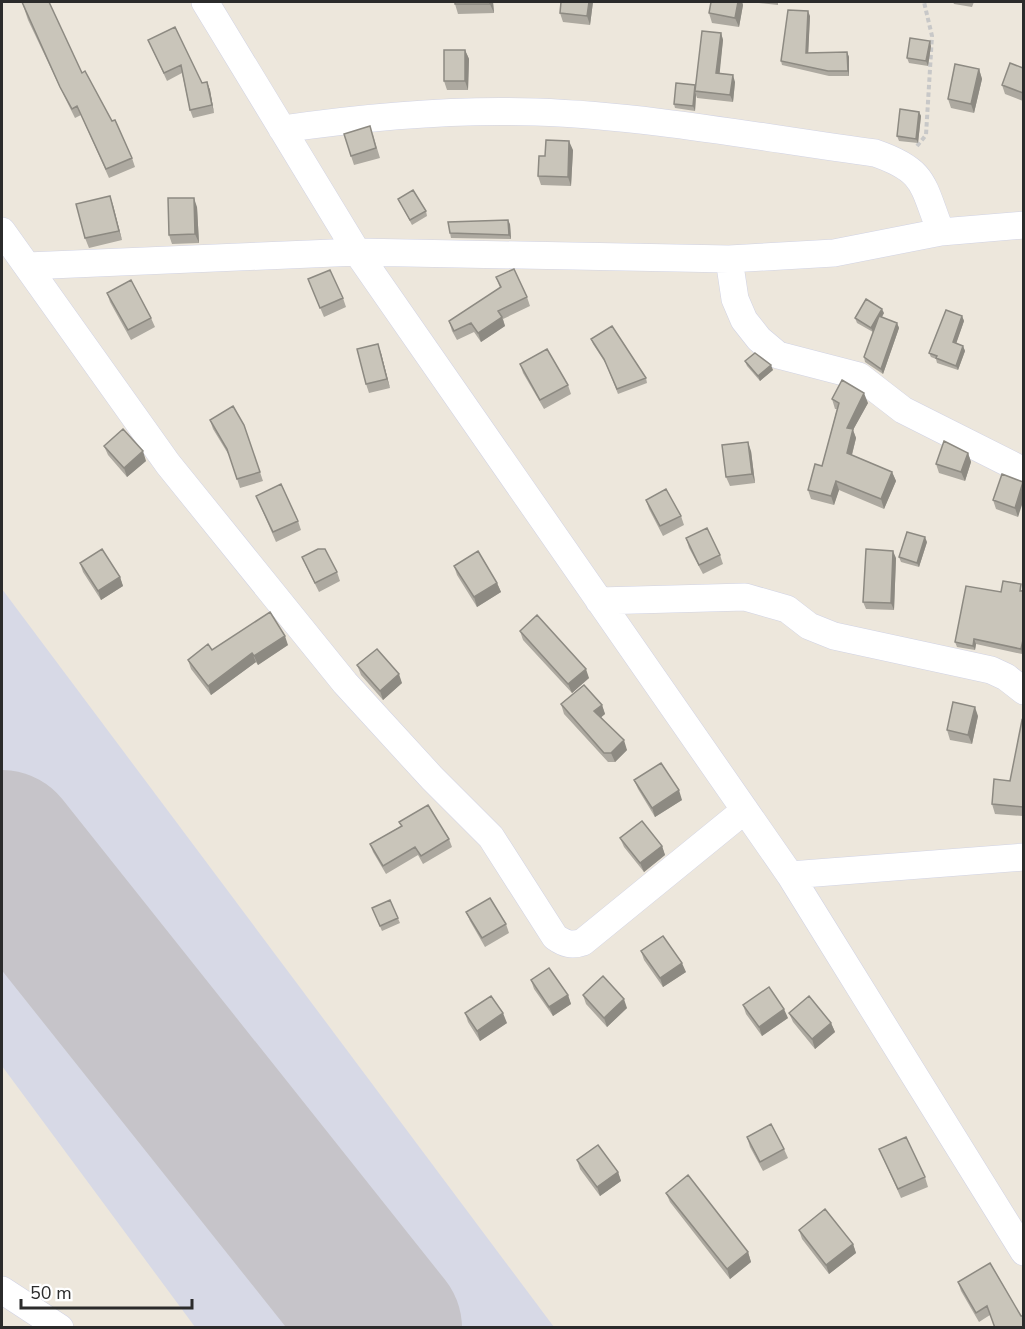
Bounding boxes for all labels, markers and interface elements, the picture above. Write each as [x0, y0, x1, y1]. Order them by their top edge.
scale bar [21, 1272, 192, 1310]
text: 50 m [30, 1281, 72, 1305]

